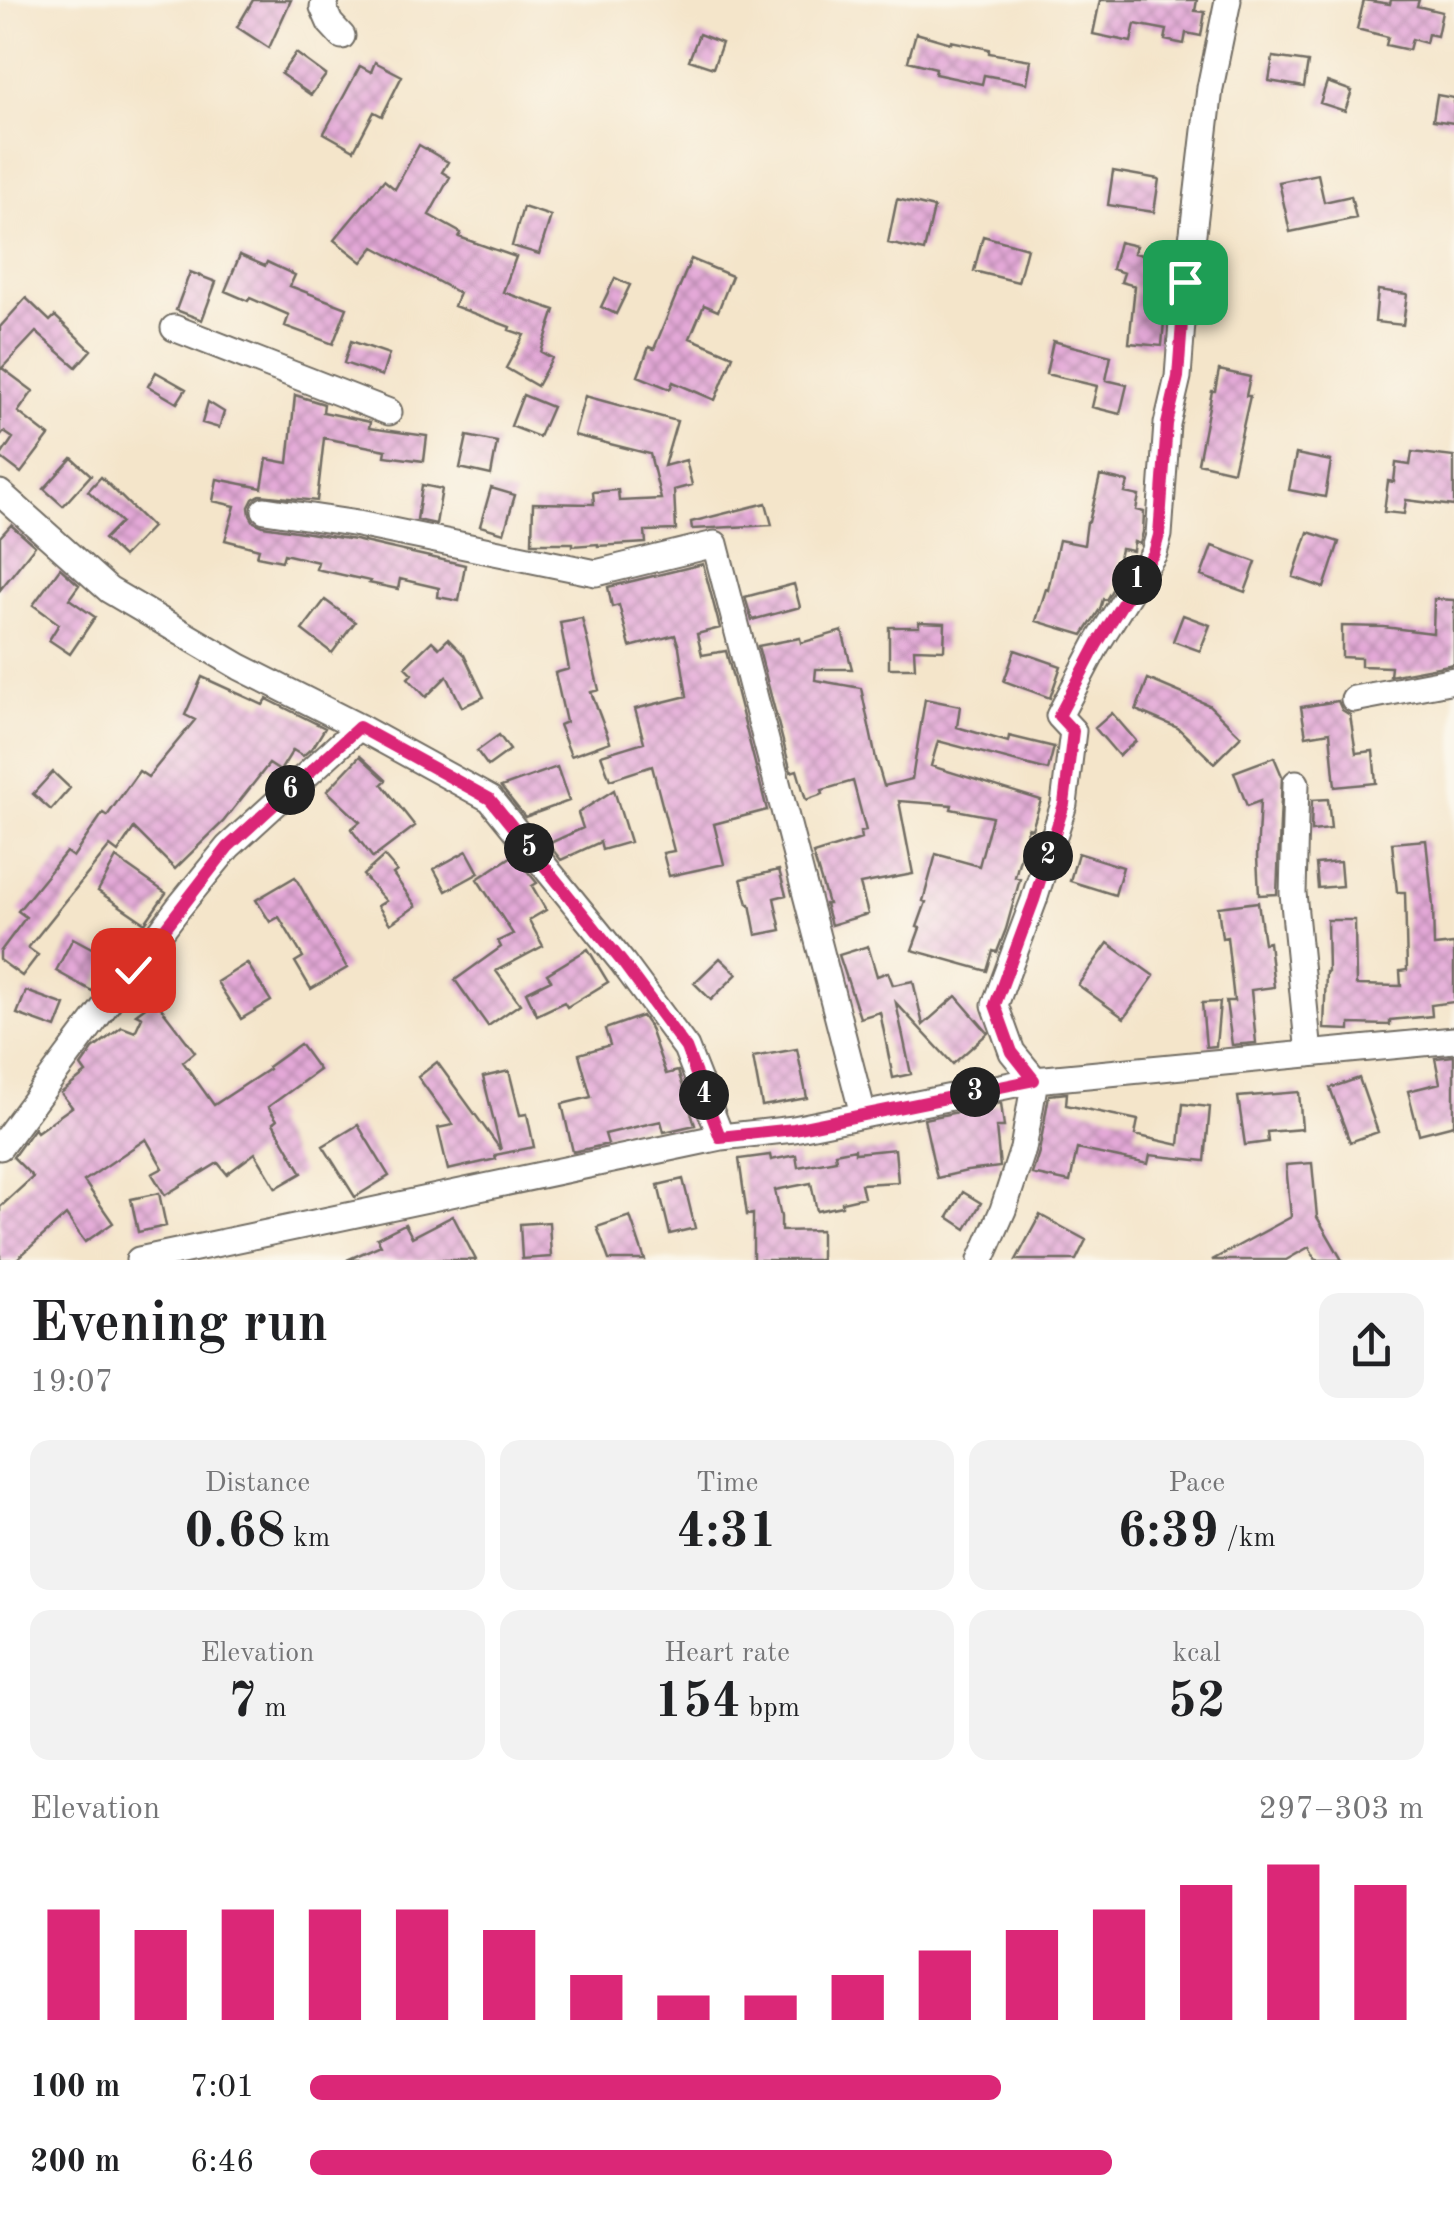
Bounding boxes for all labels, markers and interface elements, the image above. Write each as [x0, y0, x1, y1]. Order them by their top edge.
pin [1143, 240, 1228, 325]
icon: arrive [1158, 255, 1213, 310]
pin: 1 [1112, 555, 1162, 605]
text: 1 [1129, 566, 1145, 594]
pin: 6 [265, 765, 315, 815]
text: 6 [282, 776, 298, 804]
pin: 5 [504, 823, 554, 873]
pin: 2 [1023, 831, 1073, 881]
text: 5 [521, 834, 537, 862]
text: 2 [1040, 842, 1056, 870]
pin [91, 928, 176, 1013]
icon: check [106, 943, 161, 998]
pin: 3 [950, 1067, 1000, 1117]
pin: 4 [679, 1070, 729, 1120]
text: 3 [967, 1078, 983, 1106]
text: 4 [696, 1081, 712, 1109]
button: share [1319, 1293, 1424, 1398]
text: Evening run [30, 1298, 328, 1353]
text: 19:07 [30, 1367, 113, 1399]
text: Distance [205, 1470, 310, 1498]
text: Time [696, 1470, 758, 1498]
text: Pace [1168, 1470, 1225, 1498]
text: 0.68 [185, 1508, 286, 1558]
text: 4:31 [676, 1508, 777, 1558]
text: 6:39 [1118, 1508, 1219, 1558]
text: km [286, 1525, 330, 1553]
text: /km [1219, 1525, 1276, 1553]
text: Elevation [200, 1640, 314, 1668]
text: Heart rate [664, 1640, 790, 1668]
text: kcal [1173, 1640, 1221, 1668]
text: 7 [228, 1678, 257, 1728]
text: 154 [654, 1678, 741, 1728]
text: 52 [1168, 1678, 1226, 1728]
text: m [257, 1695, 287, 1723]
text: bpm [741, 1695, 800, 1723]
text: Elevation [30, 1794, 160, 1826]
text: 297–303 m [1258, 1794, 1424, 1826]
text: 100 m [30, 2072, 120, 2104]
text: 7:01 [190, 2072, 255, 2104]
text: 200 m [30, 2147, 120, 2179]
text: 6:46 [190, 2147, 255, 2179]

